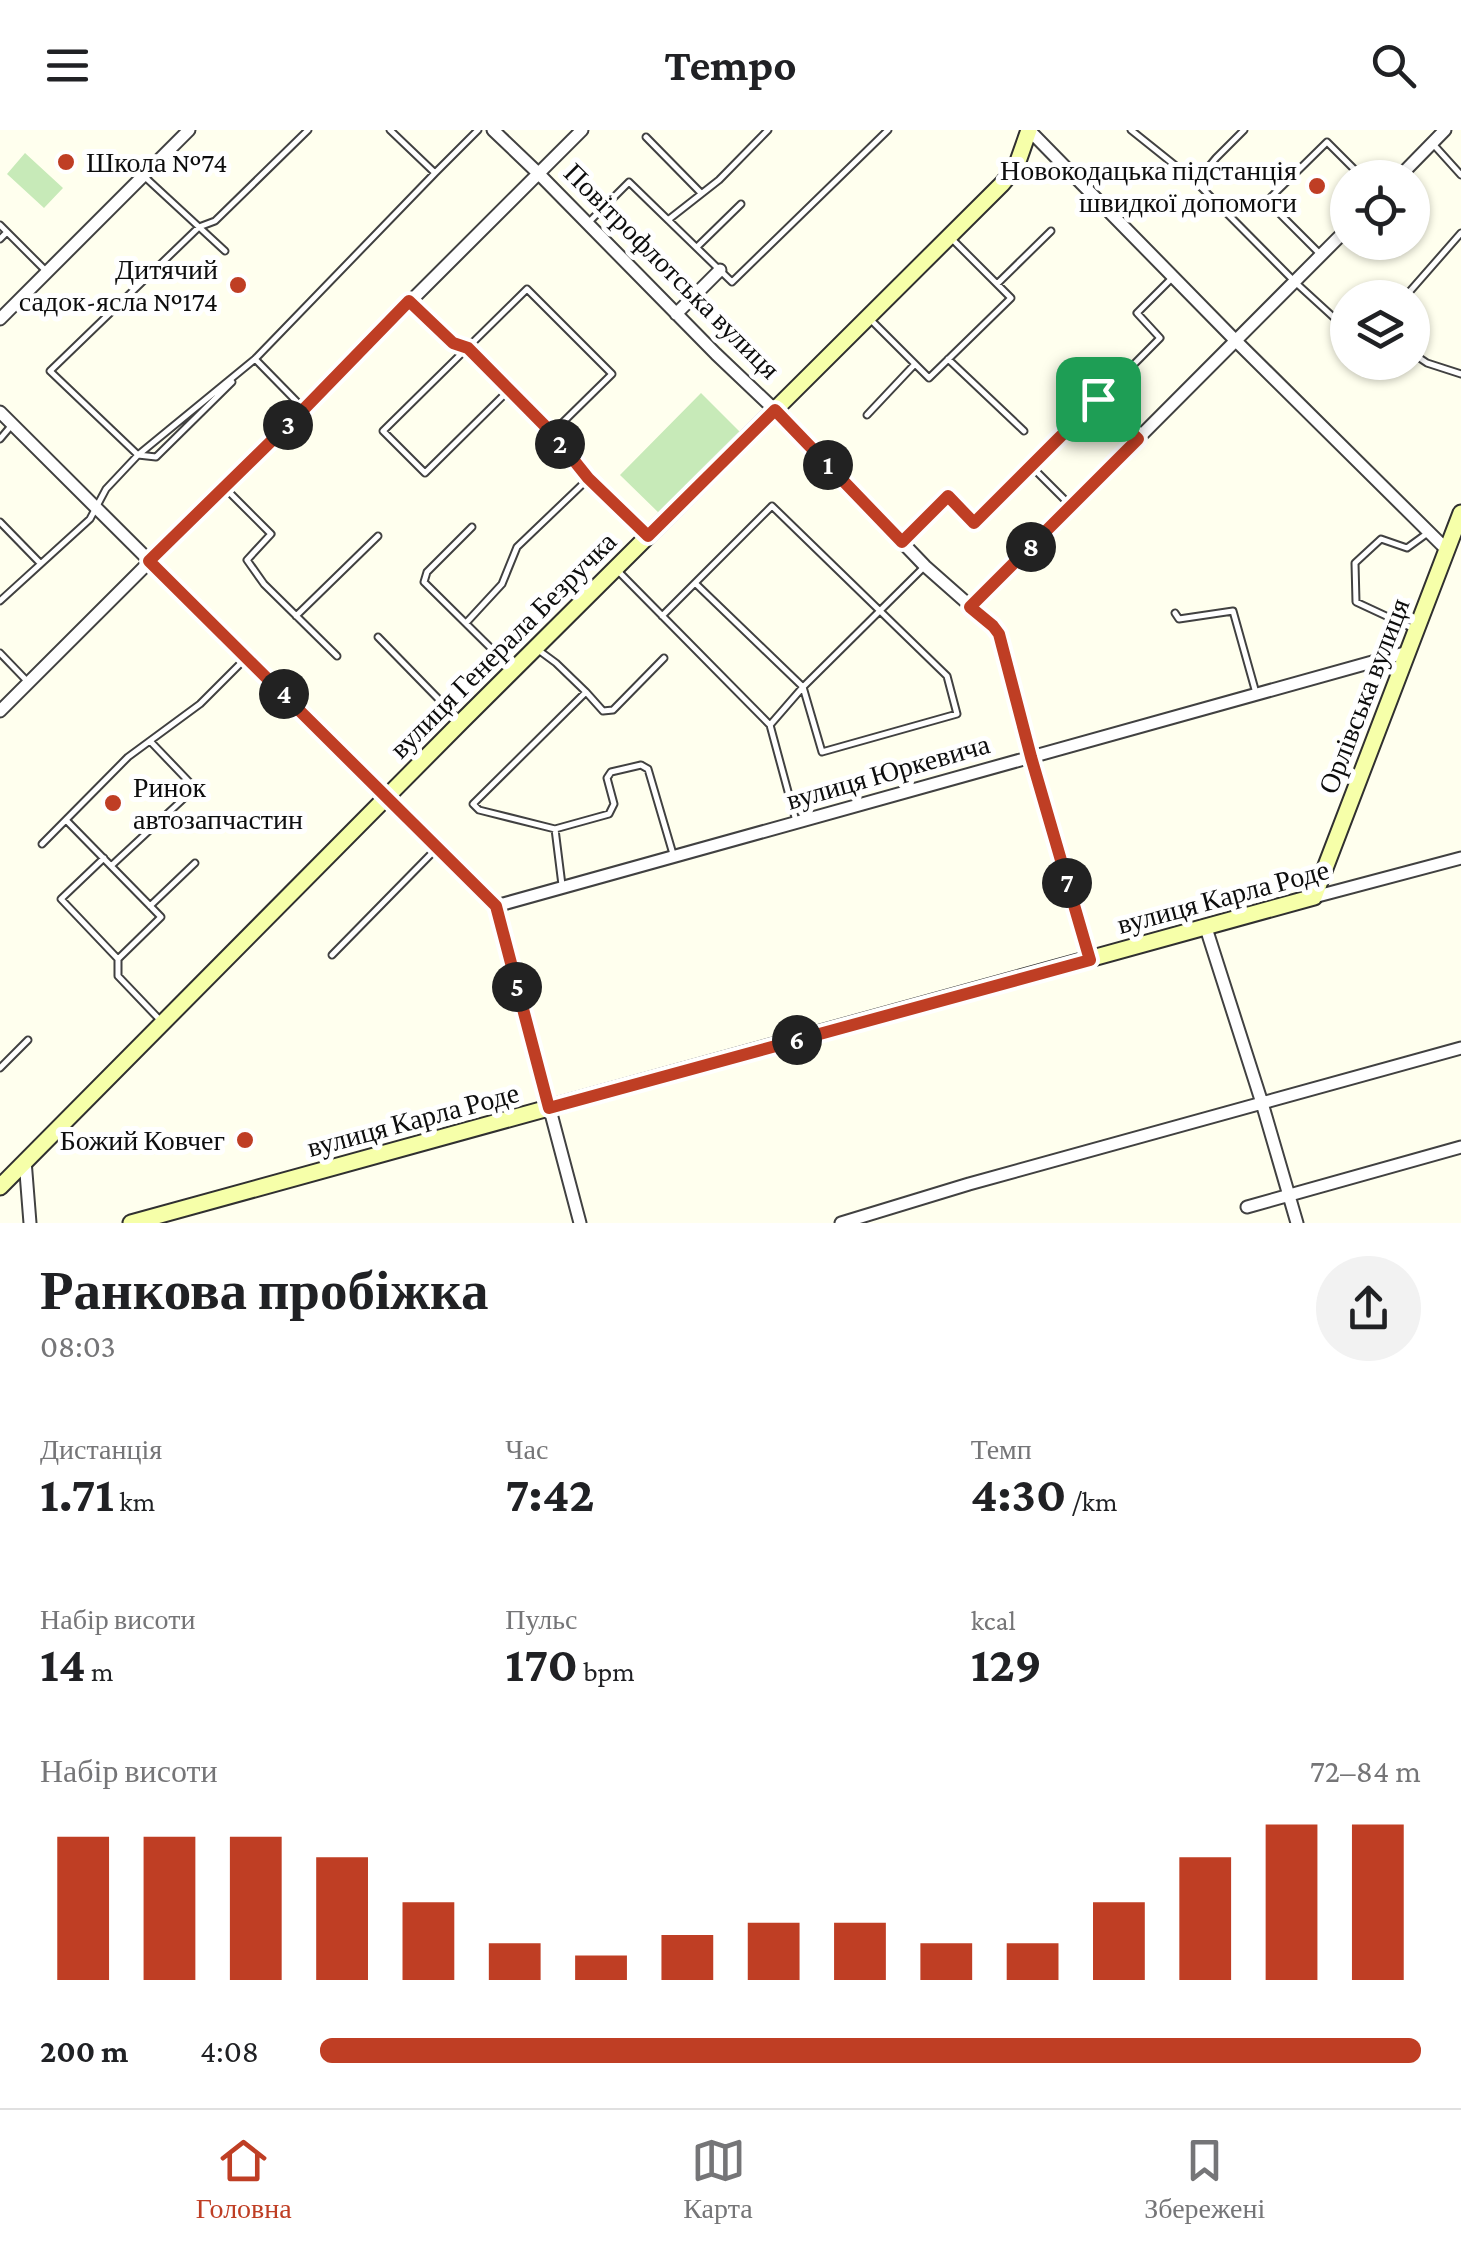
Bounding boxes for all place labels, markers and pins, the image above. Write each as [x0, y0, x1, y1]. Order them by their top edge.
place label: Школа №74 [86, 147, 228, 178]
marker: Школа №74 [55, 151, 77, 173]
place label: Новокодацька підстанція швидкої допомоги [1000, 155, 1297, 218]
marker: Новокодацька підстанція швидкої допомоги [1306, 175, 1328, 197]
place label: Дитячий садок-ясла №174 [19, 254, 218, 317]
marker: Дитячий садок-ясла №174 [227, 274, 249, 296]
pin [1056, 357, 1141, 442]
pin: 3 [263, 400, 313, 450]
pin: 2 [535, 419, 585, 469]
pin: 1 [803, 440, 853, 490]
pin: 8 [1006, 522, 1056, 572]
pin: 4 [259, 669, 309, 719]
place label: Ринок автозапчастин [133, 772, 303, 835]
marker: Ринок автозапчастин [102, 792, 124, 814]
pin: 7 [1042, 858, 1092, 908]
pin: 5 [492, 962, 542, 1012]
pin: 6 [772, 1015, 822, 1065]
place label: Божий Ковчег [60, 1125, 225, 1156]
marker: Божий Ковчег [234, 1129, 256, 1151]

